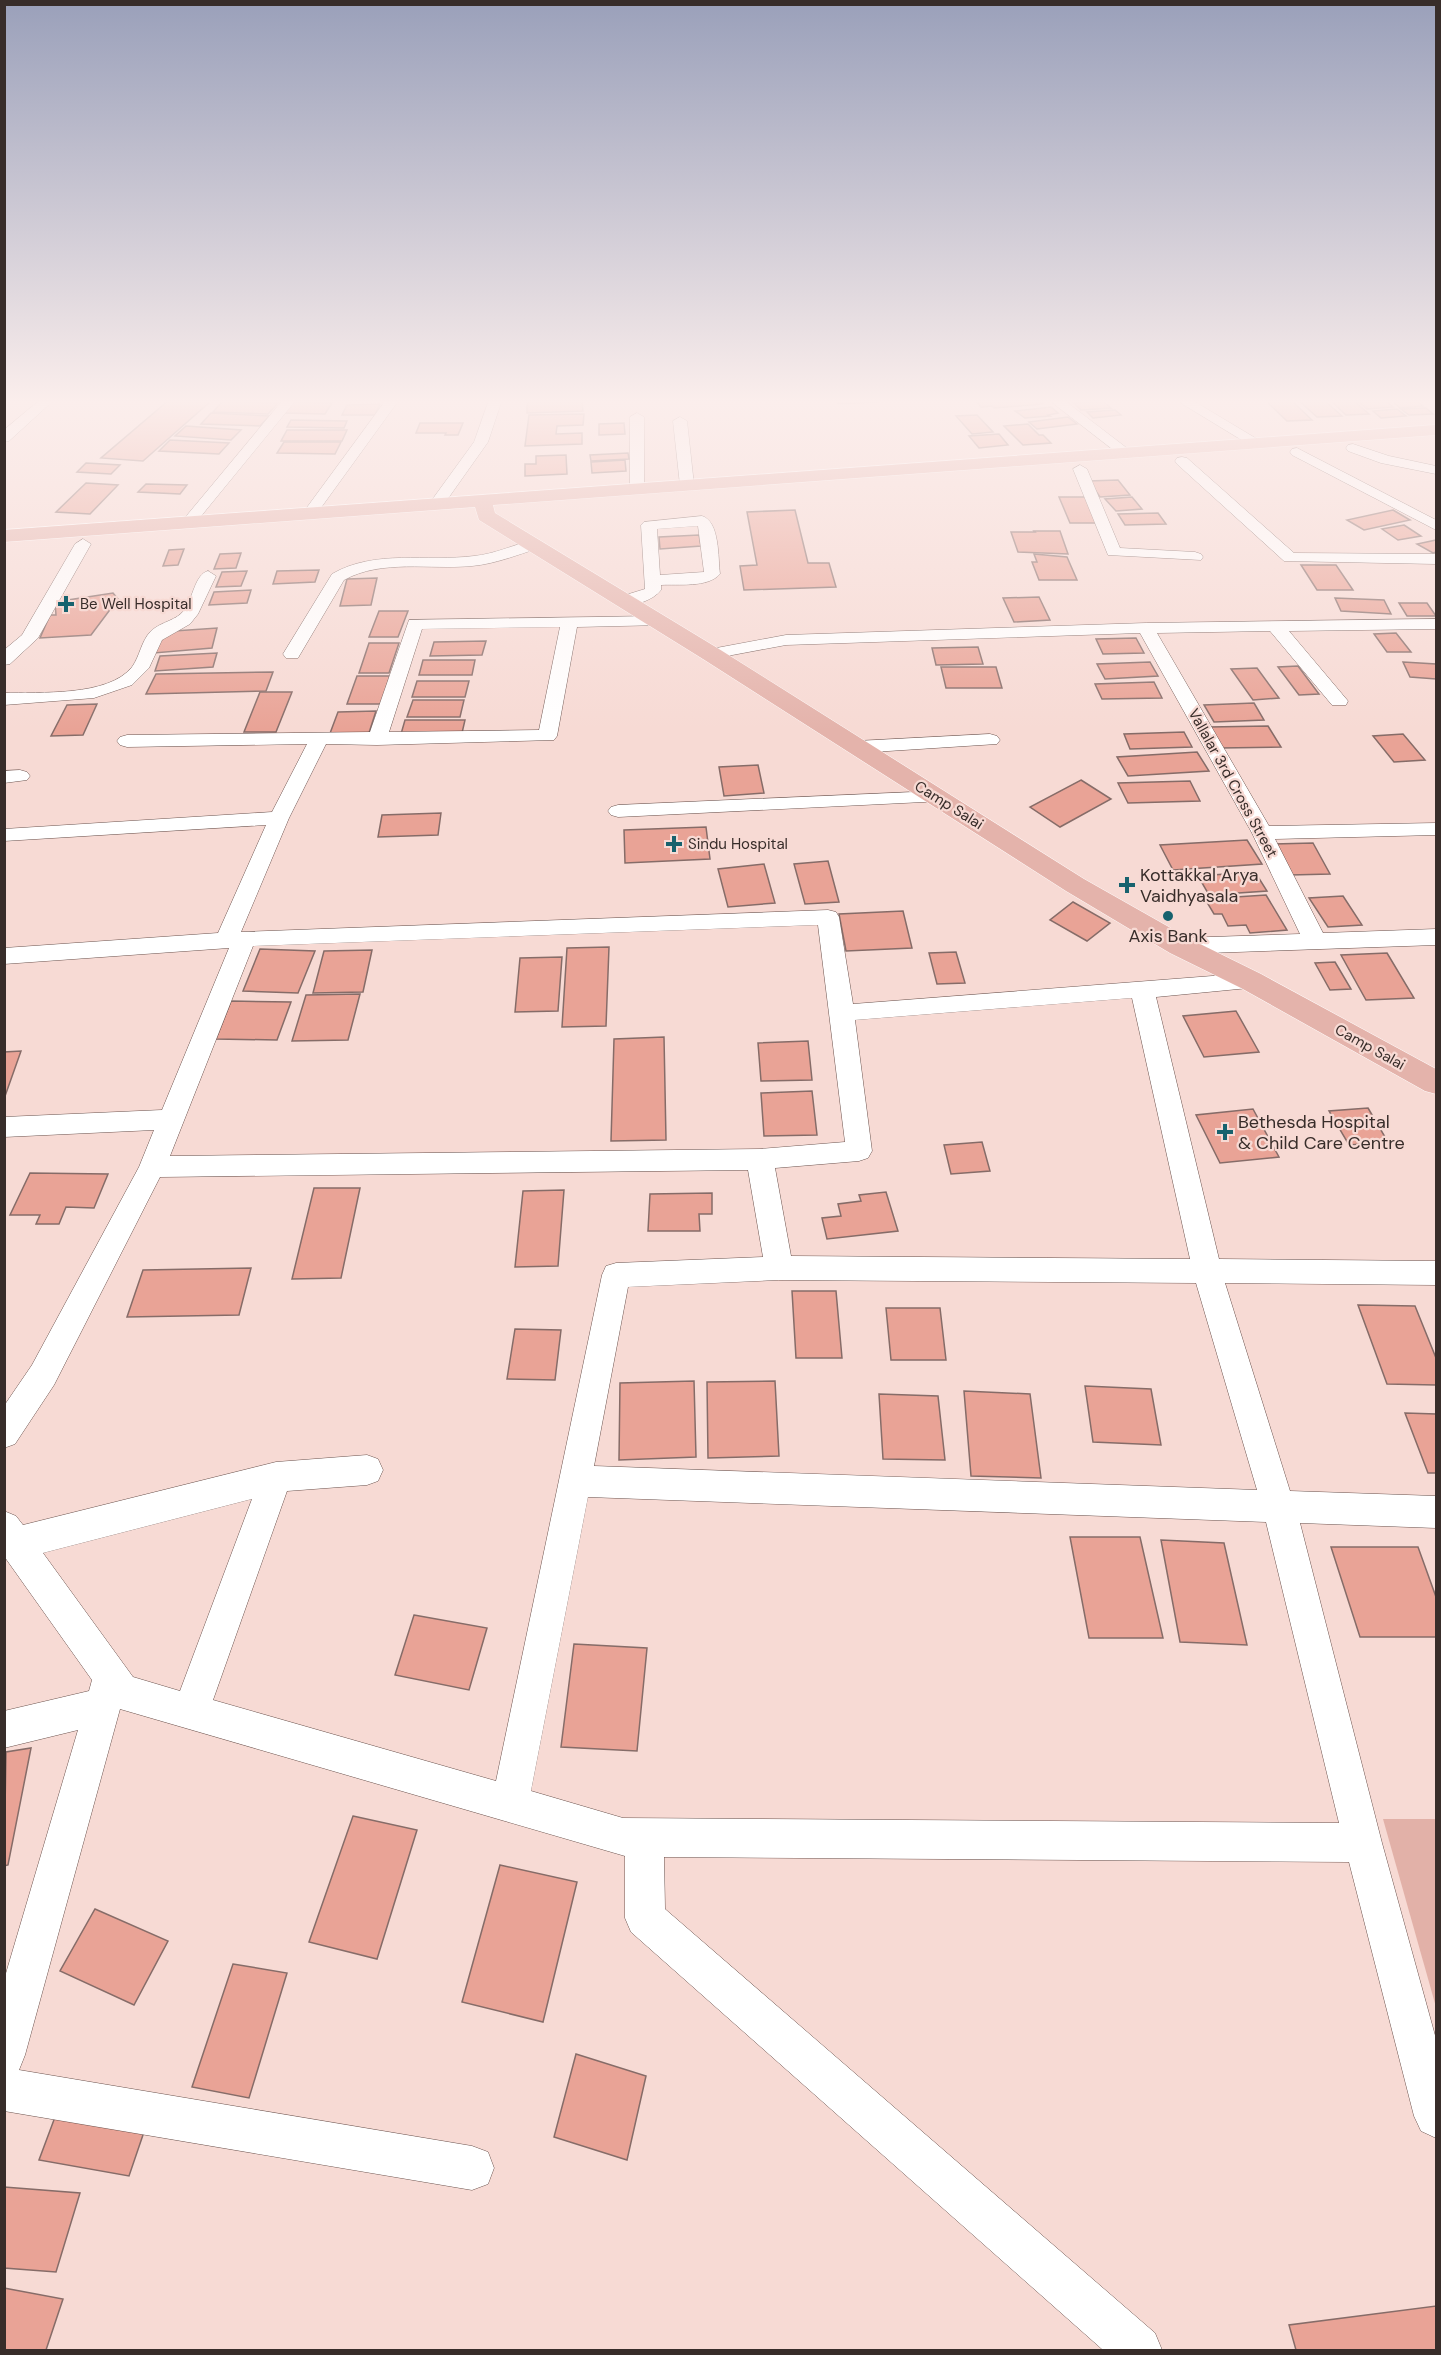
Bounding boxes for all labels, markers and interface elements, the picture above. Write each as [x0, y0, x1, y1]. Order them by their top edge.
place label: Be Well Hospital [80, 594, 192, 614]
marker: Be Well Hospital [57, 595, 75, 613]
street label: Vallalar 3rd Cross Street [1184, 705, 1282, 861]
street label: Camp Salai [911, 776, 987, 834]
place label: Sindu Hospital [688, 834, 788, 854]
marker: Sindu Hospital [665, 835, 683, 853]
place label: Kottakkal Arya Vaidhyasala [1140, 863, 1259, 908]
marker: Kottakkal Arya Vaidhyasala [1118, 876, 1136, 894]
marker: Axis Bank [1161, 909, 1175, 923]
place label: Axis Bank [1128, 924, 1208, 948]
street label: Camp Salai [1331, 1019, 1409, 1075]
place label: Bethesda Hospital & Child Care Centre [1238, 1110, 1405, 1155]
marker: Bethesda Hospital & Child Care Centre [1216, 1123, 1234, 1141]

